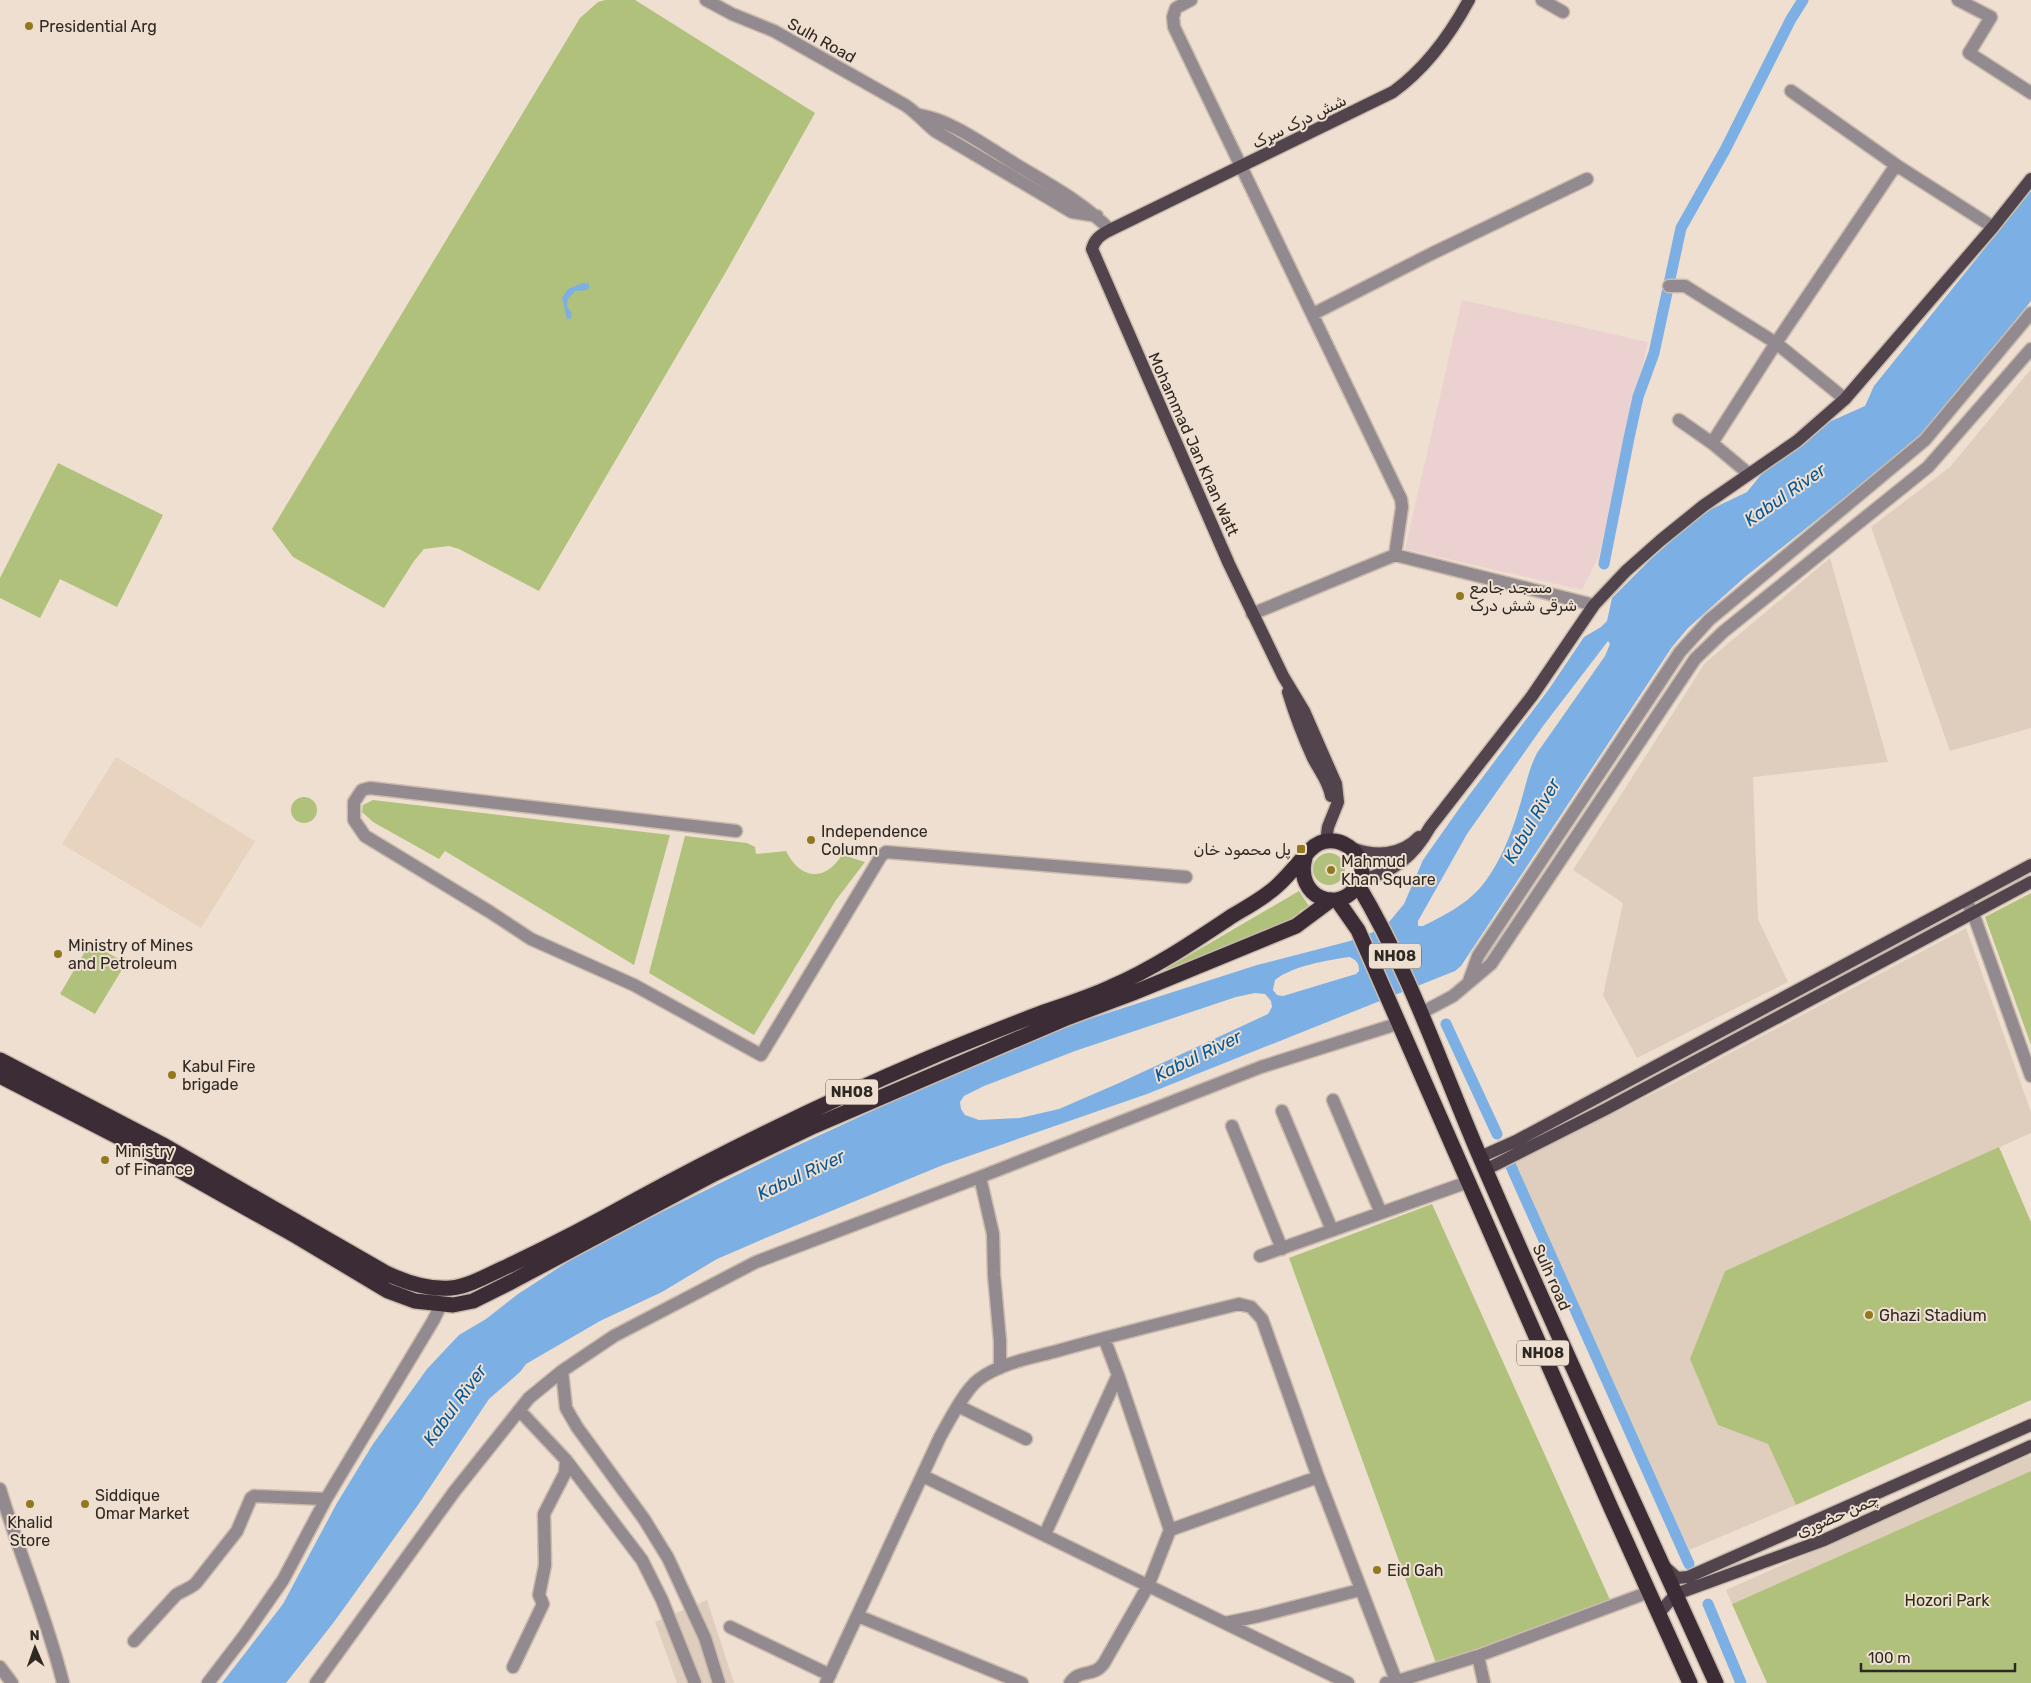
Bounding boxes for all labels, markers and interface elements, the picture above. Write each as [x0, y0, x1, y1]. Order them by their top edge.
street label: Sulh Road [784, 14, 859, 67]
place label: Presidential Arg [39, 17, 157, 36]
marker: Presidential Arg [23, 20, 35, 32]
street label: شش درک سړک [1249, 90, 1350, 153]
street label: Mohammad Jan Khan Watt [1144, 349, 1243, 539]
water label: Kabul River [1740, 458, 1831, 531]
place label: مسجد جامع شرقی شش درک [1470, 578, 1577, 616]
marker: مسجد جامع شرقی شش درک [1454, 590, 1466, 602]
water label: Kabul River [1499, 774, 1566, 867]
place label: Independence Column [821, 822, 928, 859]
marker: Independence Column [805, 834, 817, 846]
place label: پل محمود خان [1193, 840, 1291, 860]
marker: پل محمود خان [1295, 843, 1307, 855]
place label: Mahmud Khan Square [1341, 852, 1436, 889]
marker: Mahmud Khan Square [1325, 864, 1337, 876]
place label: Ministry of Mines and Petroleum [68, 936, 193, 973]
road number: NH08 [1369, 944, 1421, 968]
marker: Ministry of Mines and Petroleum [52, 948, 64, 960]
water label: Kabul River [1151, 1025, 1246, 1087]
place label: Kabul Fire brigade [182, 1057, 255, 1094]
marker: Kabul Fire brigade [166, 1069, 178, 1081]
road number: NH08 [826, 1080, 878, 1104]
place label: Ministry of Finance [115, 1142, 193, 1179]
water label: Kabul River [754, 1145, 849, 1205]
marker: Ministry of Finance [99, 1154, 111, 1166]
street label: Sulh road [1529, 1241, 1575, 1313]
place label: Ghazi Stadium [1879, 1306, 1987, 1325]
marker: Ghazi Stadium [1863, 1309, 1875, 1321]
road number: NH08 [1517, 1340, 1569, 1366]
water label: Kabul River [418, 1359, 492, 1450]
place label: Siddique Omar Market [95, 1486, 189, 1523]
street label: چمن حضوری [1793, 1490, 1881, 1542]
marker: Khalid Store [24, 1498, 36, 1510]
marker: Siddique Omar Market [79, 1498, 91, 1510]
place label: Khalid Store [7, 1513, 53, 1550]
place label: Eid Gah [1387, 1561, 1443, 1580]
marker: Eid Gah [1371, 1564, 1383, 1576]
park label: Hozori Park [1905, 1591, 1990, 1610]
north arrow [10, 1623, 60, 1673]
text: N [29, 1627, 40, 1644]
scale bar [1861, 1640, 2015, 1672]
text: 100 m [1868, 1649, 1910, 1667]

